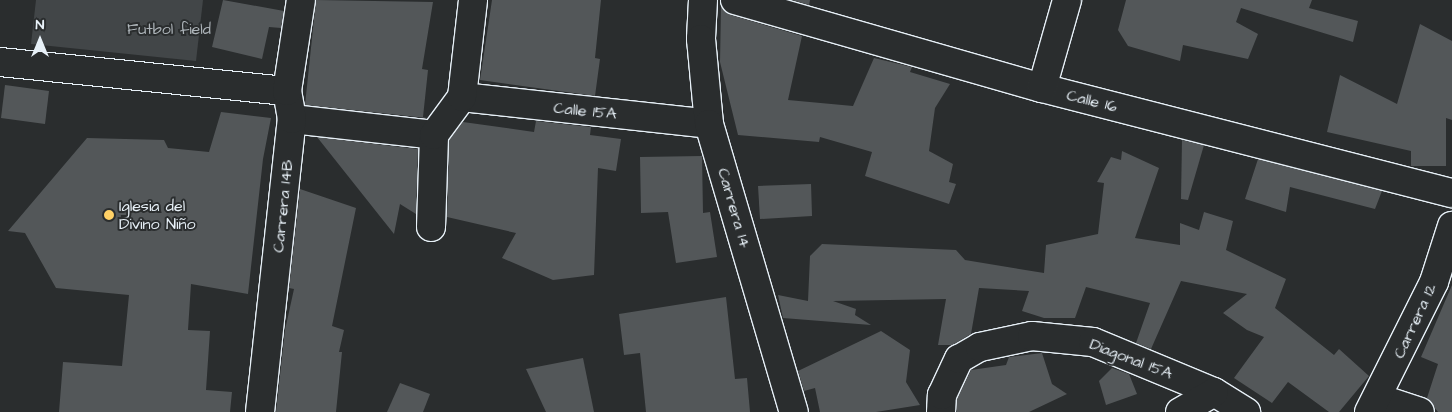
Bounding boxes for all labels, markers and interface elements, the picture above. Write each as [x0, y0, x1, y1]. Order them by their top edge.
north arrow [15, 15, 65, 65]
text: N [36, 15, 44, 35]
park label: Futbol field [127, 19, 211, 39]
street label: Calle 16 [1065, 85, 1119, 117]
street label: Calle 15A [553, 98, 617, 124]
street label: Carrera 14B [269, 159, 297, 253]
street label: Carrera 14 [713, 166, 755, 250]
place label: Iglesia del Divino Niño [119, 196, 195, 234]
marker: Iglesia del Divino Niño [103, 209, 115, 221]
street label: Carrera 12 [1389, 281, 1441, 361]
street label: Diagonal 15A [1087, 334, 1175, 384]

